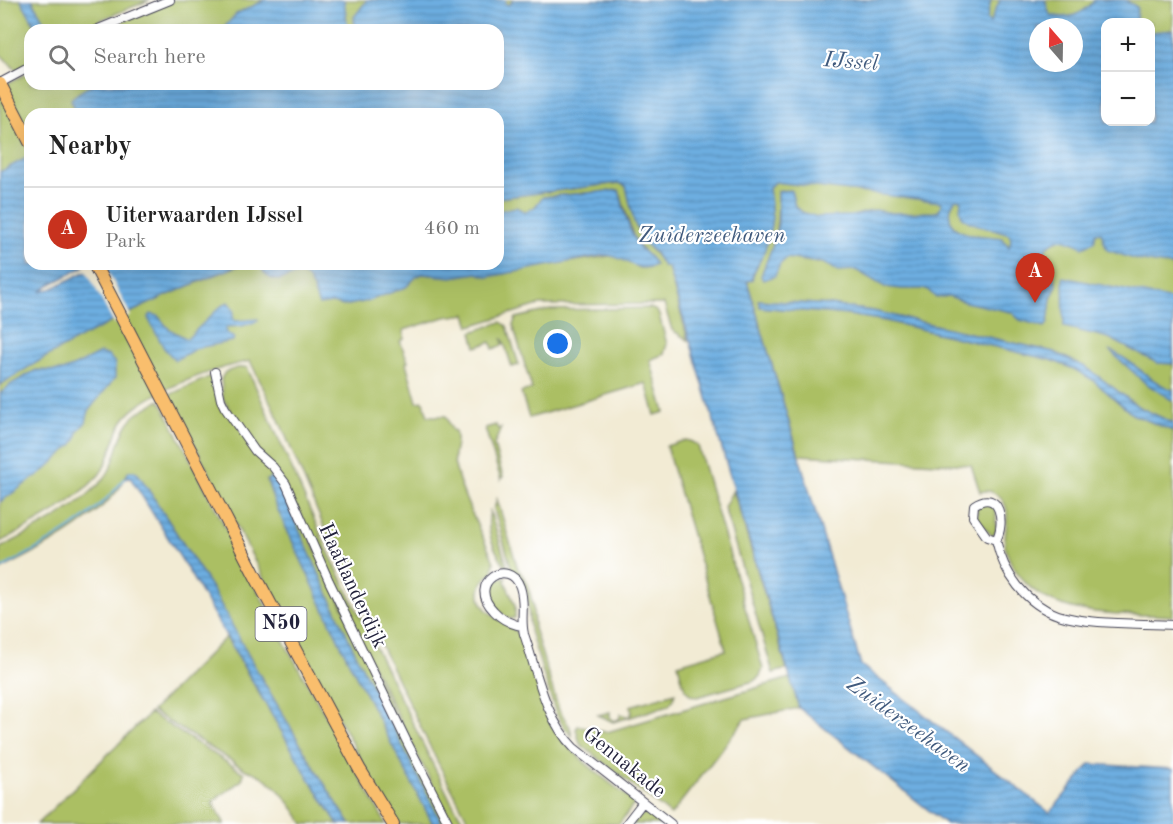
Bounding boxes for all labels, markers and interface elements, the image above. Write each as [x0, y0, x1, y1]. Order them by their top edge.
north arrow [1029, 18, 1083, 72]
map controls [1101, 18, 1155, 126]
button: + [1101, 18, 1155, 72]
search box [24, 24, 504, 90]
icon: search [45, 41, 78, 74]
text: Search here [93, 46, 206, 68]
water label: IJssel [822, 49, 880, 75]
button: − [1101, 72, 1155, 126]
text: Nearby [48, 134, 132, 160]
text: Uiterwaarden IJssel [105, 205, 303, 227]
text: A [60, 219, 75, 239]
text: 460 m [424, 219, 480, 239]
water label: Zuiderzeehaven [638, 225, 786, 247]
text: Park [105, 232, 146, 252]
pin: A [1016, 254, 1054, 303]
your location [543, 329, 572, 358]
street label: Haatlanderdijk [314, 520, 390, 652]
road number: N50 [256, 607, 306, 641]
water label: Zuiderzeehaven [842, 673, 974, 777]
street label: Genuakade [579, 723, 669, 803]

